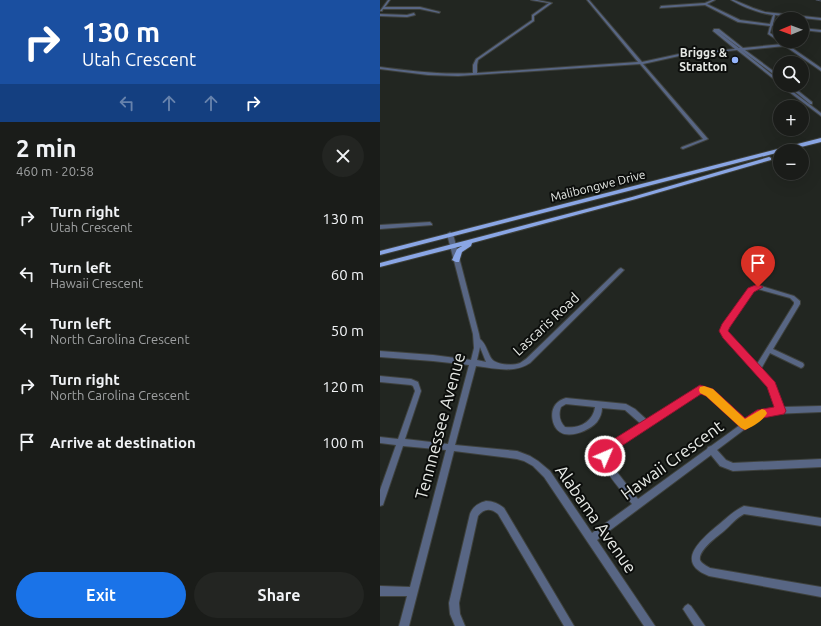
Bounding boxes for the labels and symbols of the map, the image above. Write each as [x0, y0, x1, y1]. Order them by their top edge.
north arrow [773, 12, 809, 48]
place label: Briggs & Stratton [679, 46, 728, 73]
marker: Briggs & Stratton [730, 55, 740, 65]
street label: Malibongwe Drive [549, 167, 647, 204]
pin [741, 246, 775, 287]
street label: Lascaris Road [510, 289, 582, 359]
street label: Tennnessee Avenue [411, 350, 468, 501]
street label: Hawaii Crescent [617, 416, 727, 503]
position arrow [584, 435, 626, 477]
street label: Alabama Avenue [552, 461, 641, 576]

